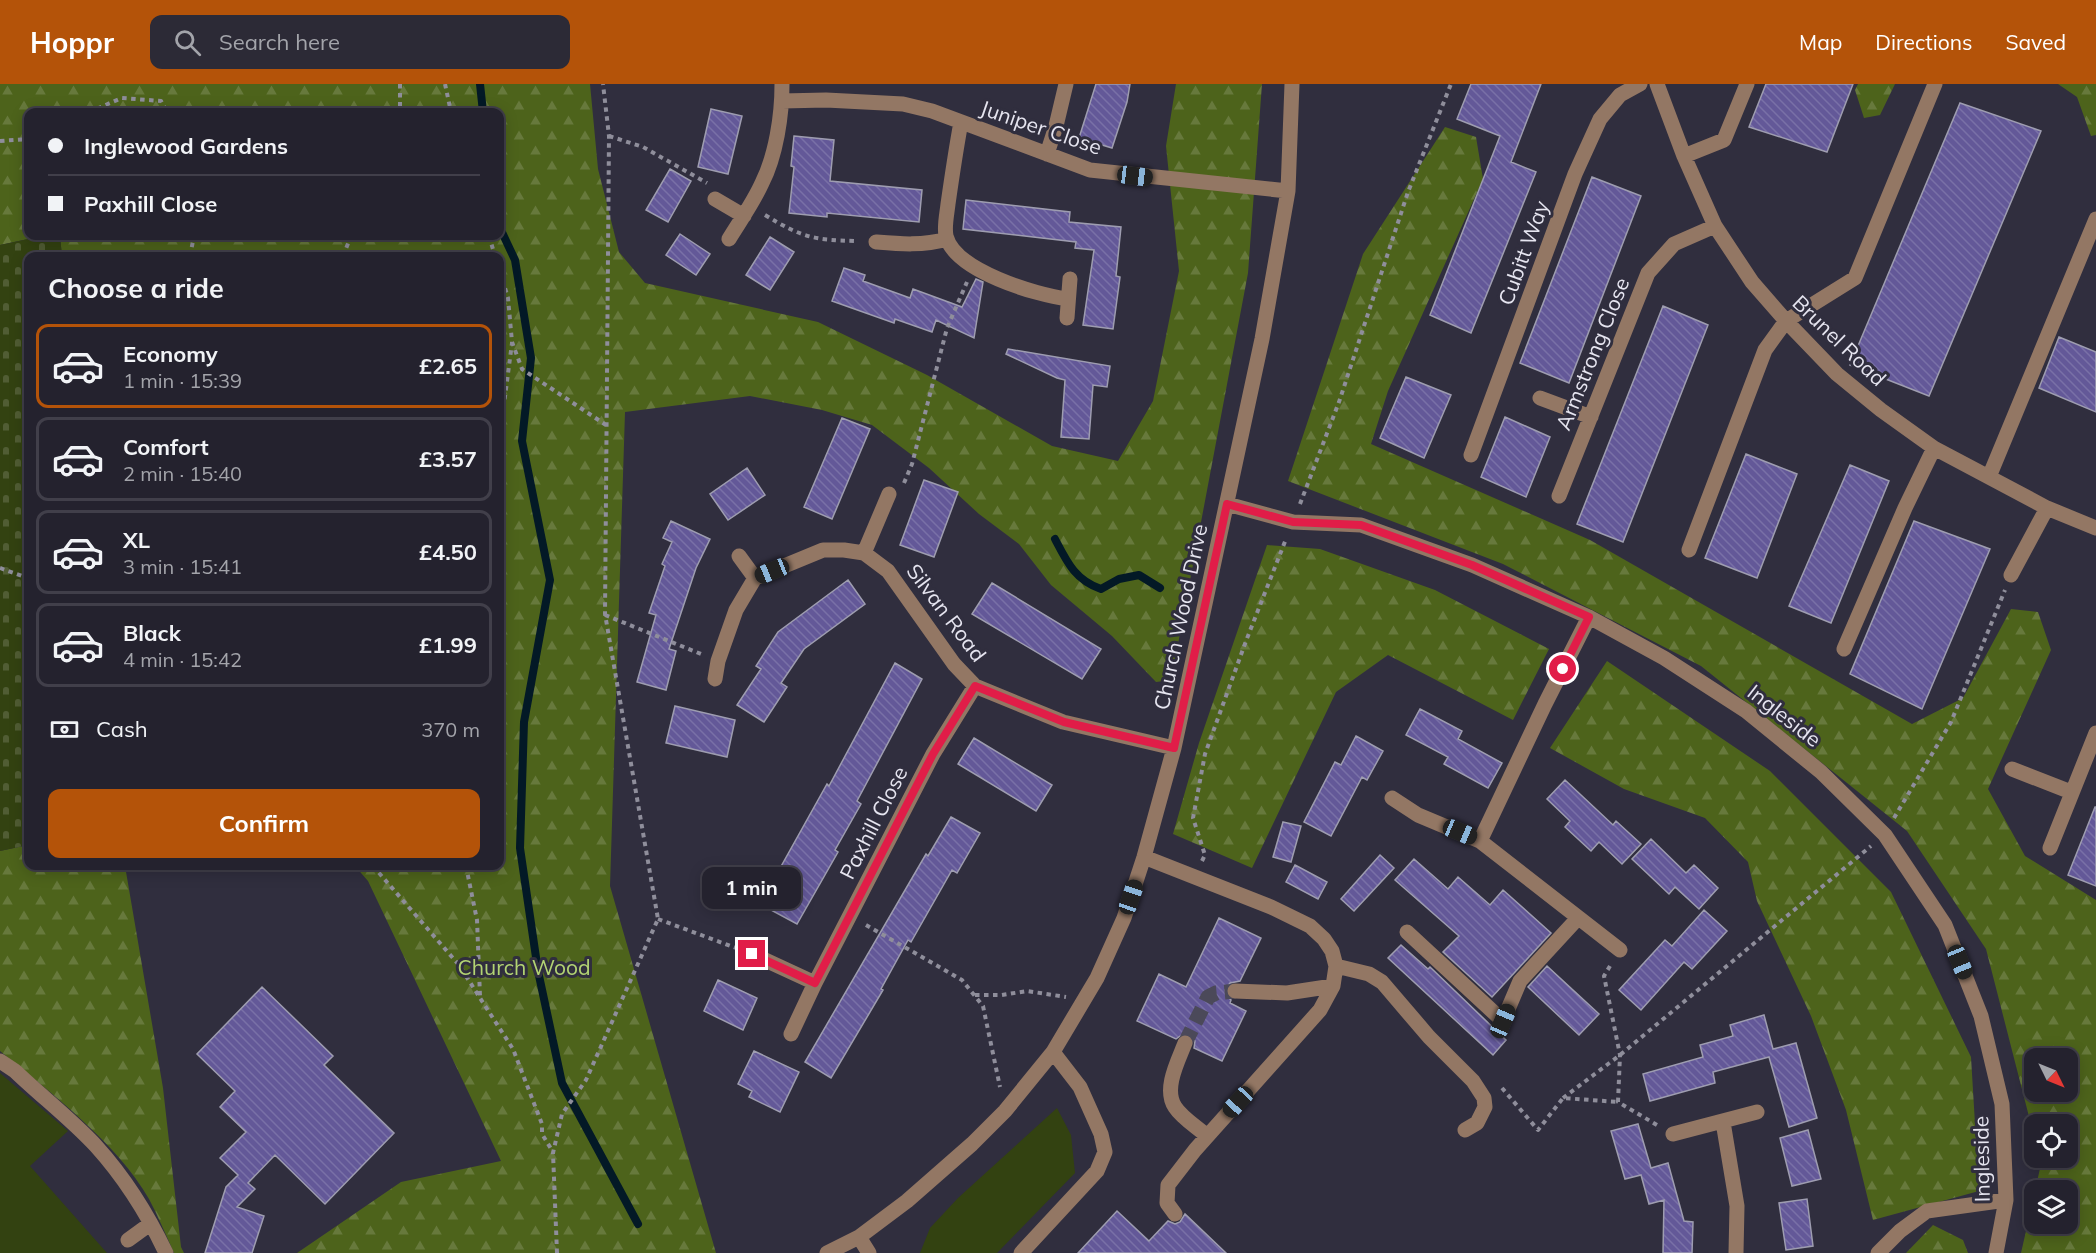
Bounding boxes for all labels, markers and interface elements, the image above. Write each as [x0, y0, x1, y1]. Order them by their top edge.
search box [150, 15, 570, 69]
text: Hoppr [30, 25, 114, 60]
icon: search [171, 26, 204, 59]
text: Search here [219, 28, 340, 56]
text: Map [1799, 29, 1842, 55]
text: Directions [1875, 29, 1972, 55]
text: Saved [2005, 29, 2066, 55]
street label: Juniper Close [977, 94, 1105, 160]
text: Inglewood Gardens [84, 132, 288, 160]
car [1116, 165, 1154, 187]
text: Paxhill Close [84, 190, 217, 218]
street label: Cubitt Way [1492, 197, 1554, 309]
text: Choose a ride [48, 271, 224, 305]
street label: Armstrong Close [1550, 274, 1635, 434]
street label: Brunel Road [1788, 289, 1892, 391]
icon: car [51, 339, 105, 393]
text: Economy [123, 340, 218, 368]
text: £2.65 [419, 352, 477, 380]
text: 1 min · 15:39 [123, 368, 242, 393]
icon: car [51, 432, 105, 486]
text: Comfort [123, 433, 209, 461]
text: £3.57 [419, 445, 477, 473]
text: 2 min · 15:40 [123, 461, 242, 486]
street label: Church Wood Drive [1148, 521, 1212, 712]
icon: car [51, 525, 105, 579]
text: XL [123, 526, 150, 554]
text: £4.50 [419, 538, 477, 566]
text: 3 min · 15:41 [123, 554, 242, 579]
car [752, 556, 792, 586]
street label: Silvan Road [902, 558, 992, 666]
icon: car [51, 618, 105, 672]
text: Black [123, 619, 181, 647]
text: £1.99 [419, 631, 477, 659]
text: 4 min · 15:42 [123, 647, 242, 672]
route start [1549, 655, 1576, 682]
street label: Ingleside [1743, 678, 1827, 752]
icon: cash [48, 713, 81, 746]
text: Cash [96, 715, 148, 743]
text: 370 m [421, 717, 480, 742]
street label: Paxhill Close [834, 762, 913, 883]
button: Confirm [48, 789, 480, 858]
car [1440, 817, 1480, 847]
callout: 1 min [702, 867, 801, 909]
text: 1 min [725, 875, 778, 900]
car [1117, 877, 1145, 917]
route end [738, 940, 765, 967]
car [1945, 942, 1975, 982]
park label: Church Wood [457, 954, 591, 980]
car [1488, 1001, 1518, 1041]
north arrow [2024, 1048, 2078, 1102]
map controls [2024, 1048, 2078, 1234]
car [1219, 1083, 1257, 1121]
button: locate [2024, 1114, 2078, 1168]
street label: Ingleside [1967, 1116, 1995, 1202]
button: layers [2024, 1180, 2078, 1234]

